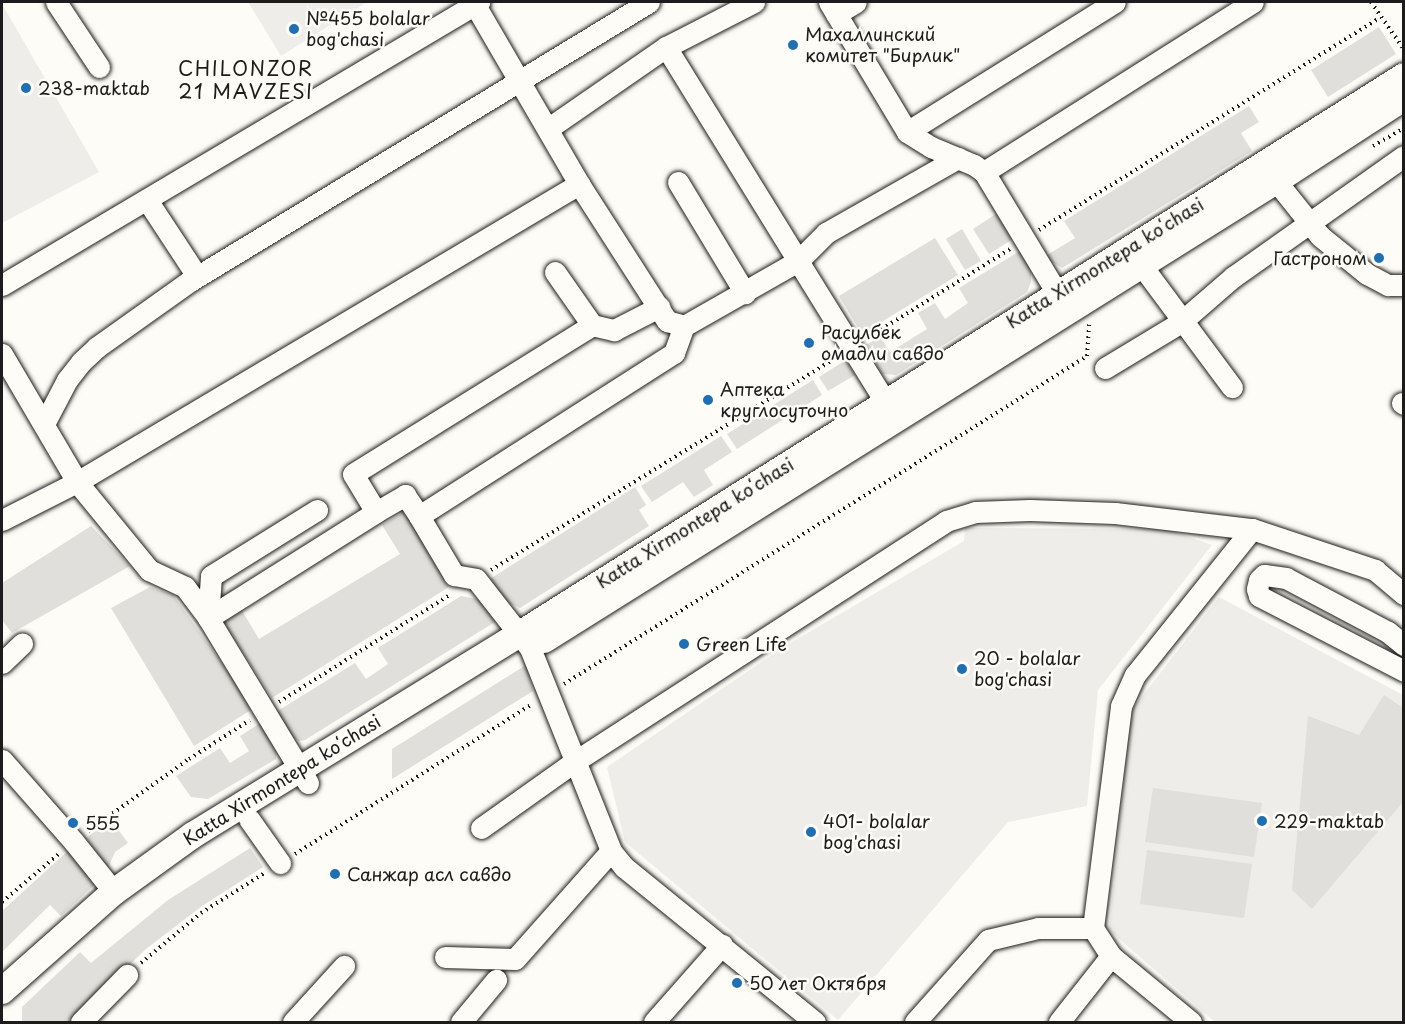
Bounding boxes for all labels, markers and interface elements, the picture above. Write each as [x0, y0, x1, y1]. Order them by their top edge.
place label: №455 bolalar bog'chasi [306, 8, 430, 50]
marker: №455 bolalar bog'chasi [287, 22, 301, 36]
place label: Махаллинский комитет "Бирлик" [805, 24, 960, 66]
marker: Махаллинский комитет "Бирлик" [786, 38, 800, 52]
district label: CHILONZOR 21 MAVZESI [178, 56, 314, 103]
place label: 238-maktab [38, 77, 150, 99]
marker: 238-maktab [19, 81, 33, 95]
street label: Katta Xirmontepa koʻchasi [1002, 193, 1208, 333]
place label: Гастроном [1273, 247, 1367, 269]
marker: Гастроном [1372, 251, 1386, 265]
place label: Расулбек омадли савдо [821, 322, 945, 364]
marker: Расулбек омадли савдо [802, 336, 816, 350]
place label: Аптека круглосуточно [720, 379, 848, 422]
marker: Аптека круглосуточно [701, 393, 715, 407]
street label: Katta Xirmontepa koʻchasi [592, 453, 798, 593]
place label: Green Life [696, 633, 788, 655]
marker: Green Life [677, 637, 691, 651]
place label: 20 - bolalar bog'chasi [974, 648, 1081, 690]
marker: 20 - bolalar bog'chasi [955, 662, 969, 676]
street label: Katta Xirmontepa koʻchasi [179, 710, 385, 850]
place label: 229-maktab [1274, 810, 1384, 832]
place label: 401- bolalar bog'chasi [823, 811, 930, 854]
place label: 555 [85, 812, 120, 834]
marker: 229-maktab [1255, 814, 1269, 828]
marker: 555 [66, 816, 80, 830]
marker: 401- bolalar bog'chasi [804, 825, 818, 839]
place label: Санжар асл савдо [347, 863, 513, 885]
marker: Санжар асл савдо [328, 867, 342, 881]
place label: 50 лет Октября [749, 972, 888, 994]
marker: 50 лет Октября [730, 976, 744, 990]

